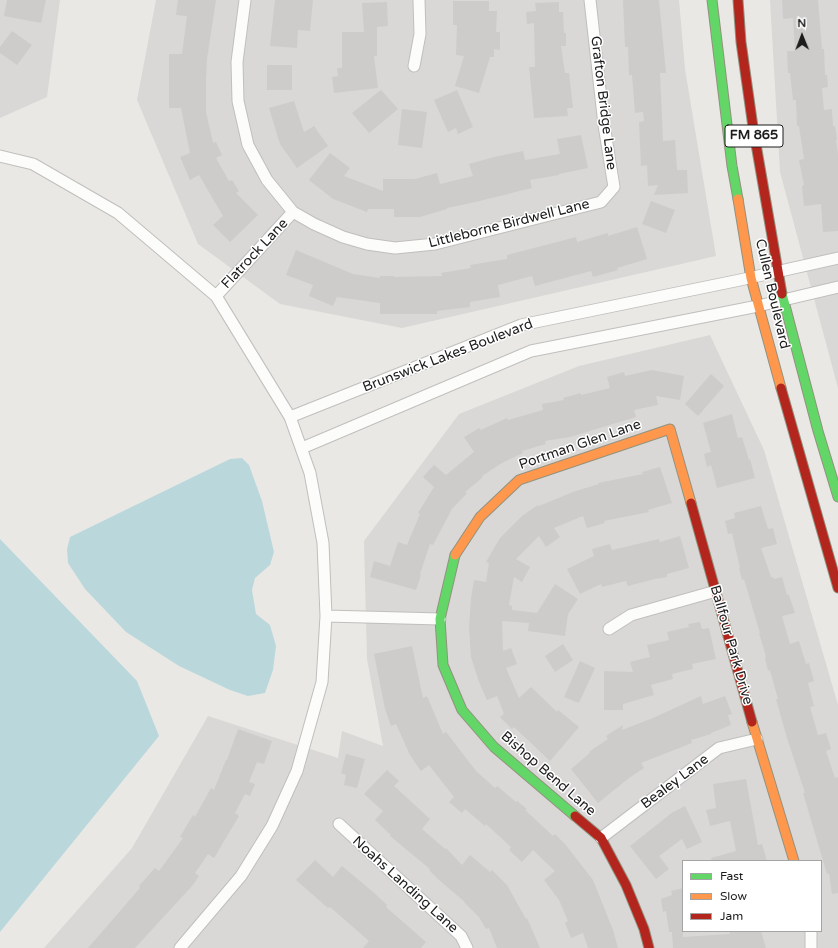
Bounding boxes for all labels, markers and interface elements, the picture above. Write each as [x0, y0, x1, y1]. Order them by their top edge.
north arrow [782, 16, 822, 56]
text: N [797, 17, 806, 30]
street label: Grafton Bridge Lane [586, 35, 620, 171]
road number: FM 865 [725, 125, 783, 147]
street label: Littleborne Birdwell Lane [427, 196, 591, 252]
street label: Flatrock Lane [218, 215, 292, 293]
street label: Cullen Boulevard [751, 237, 793, 351]
street label: Brunswick Lakes Boulevard [361, 316, 535, 396]
street label: Portman Glen Lane [517, 416, 643, 474]
street label: Ballfour Park Drive [706, 583, 756, 707]
street label: Bishop Bend Lane [497, 728, 599, 820]
street label: Bealey Lane [638, 751, 712, 813]
street label: Noahs Landing Lane [349, 833, 461, 937]
legend [682, 860, 822, 932]
text: Fast [720, 869, 743, 883]
text: Slow [720, 889, 747, 903]
text: Jam [720, 909, 743, 923]

